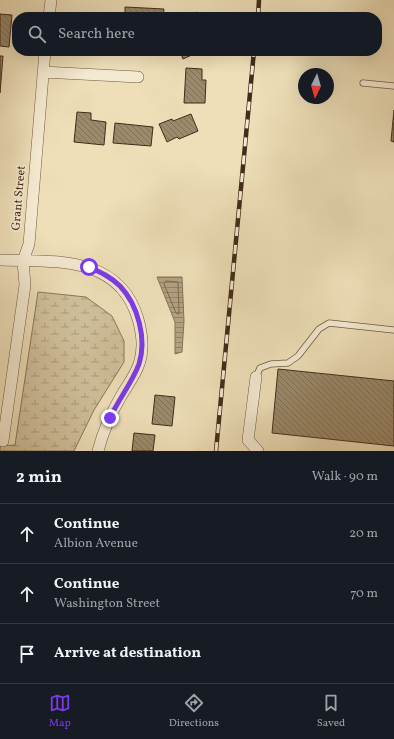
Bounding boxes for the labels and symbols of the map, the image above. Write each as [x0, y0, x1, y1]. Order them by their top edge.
north arrow [298, 68, 334, 104]
street label: Grant Street [8, 165, 30, 231]
route start [80, 258, 98, 276]
route end [101, 409, 119, 427]

